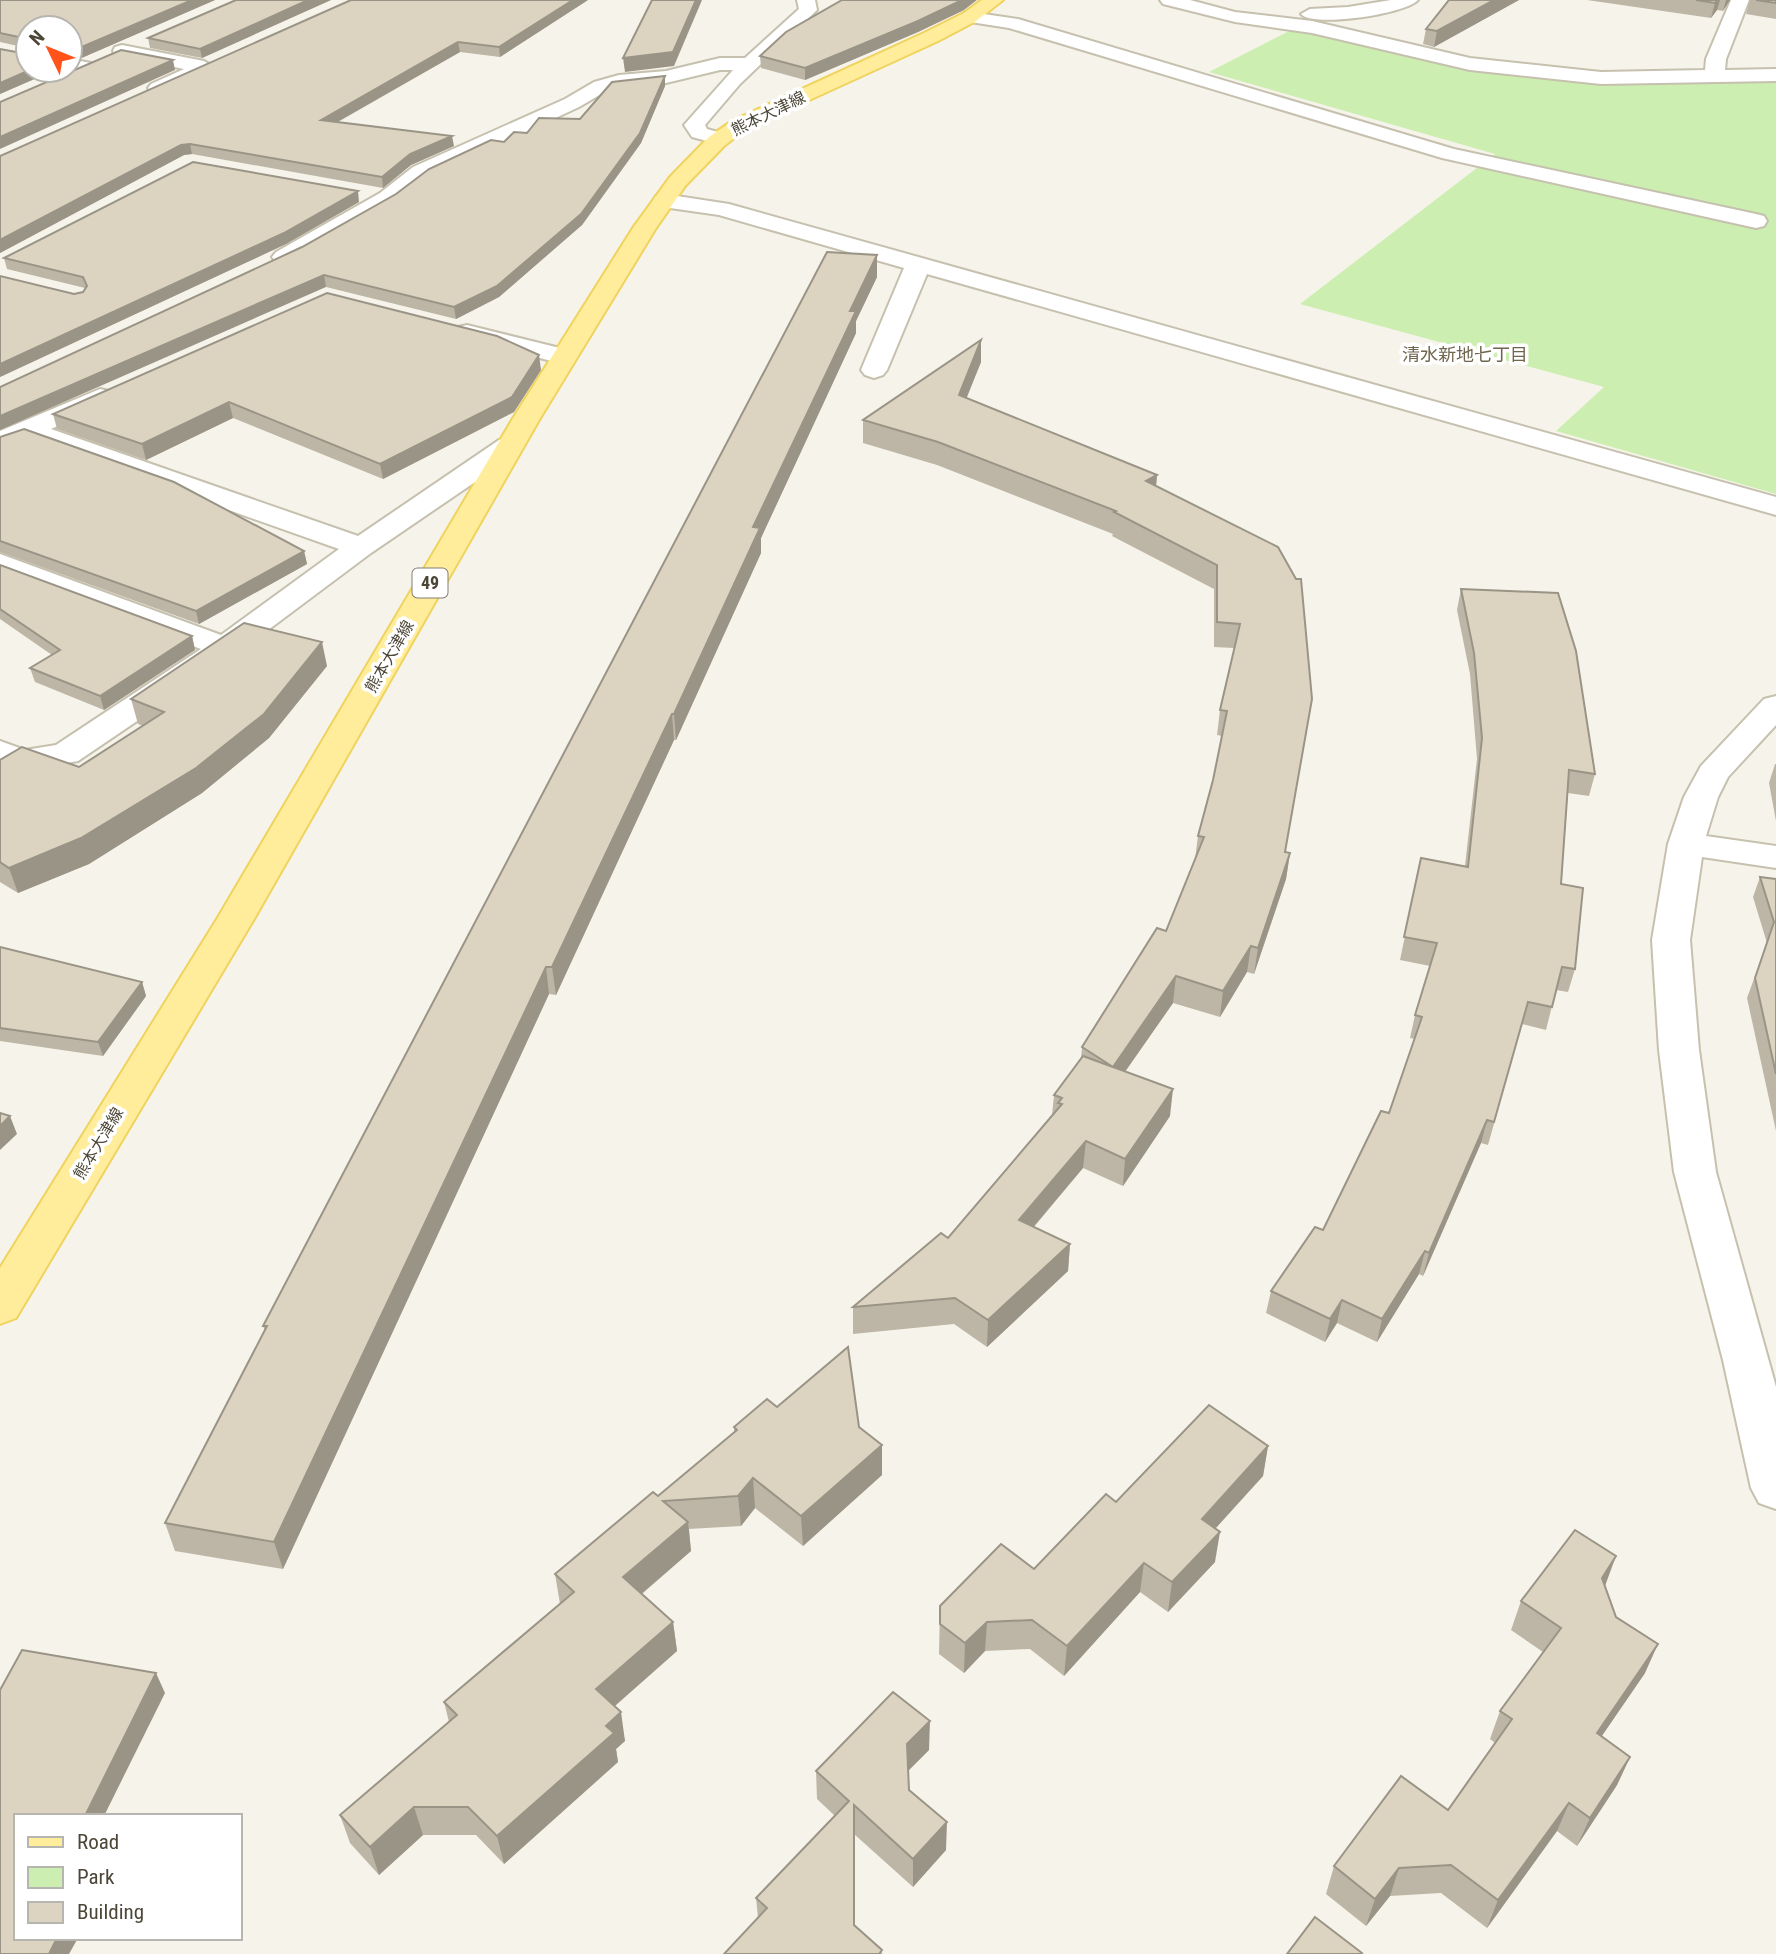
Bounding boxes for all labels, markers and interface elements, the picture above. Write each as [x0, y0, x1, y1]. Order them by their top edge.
north arrow [14, 14, 84, 84]
text: N [25, 26, 49, 50]
street label: 熊本大津線 [728, 87, 808, 140]
district label: 清水新地七丁目 [1402, 344, 1528, 365]
road number: 49 [412, 568, 448, 598]
street label: 熊本大津線 [361, 617, 418, 696]
street label: 熊本大津線 [70, 1104, 127, 1182]
legend [14, 1814, 242, 1940]
text: Road [77, 1830, 119, 1854]
text: Park [77, 1865, 115, 1889]
text: Building [77, 1900, 144, 1924]

